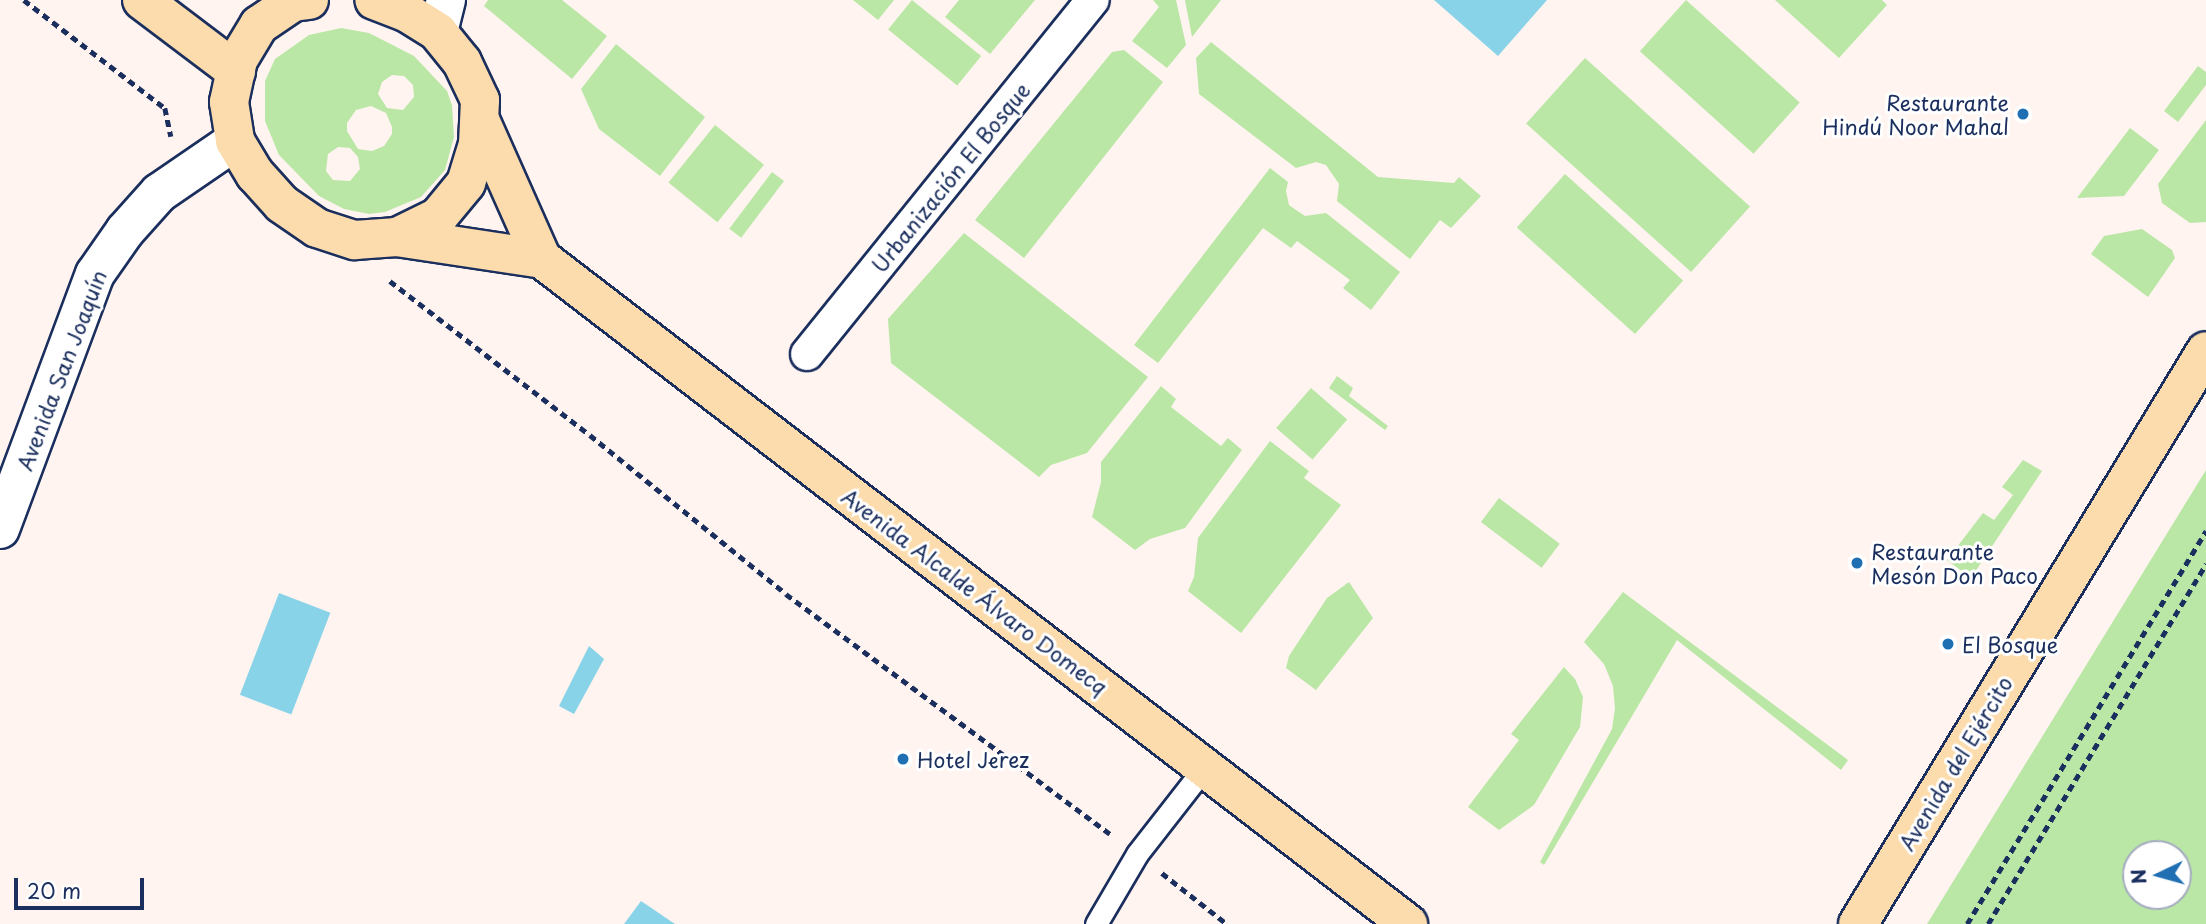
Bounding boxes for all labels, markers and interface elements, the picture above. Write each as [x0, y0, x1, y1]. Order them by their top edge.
street label: Urbanización El Bosque [866, 77, 1034, 277]
place label: Restaurante Hindú Noor Mahal [1821, 89, 2009, 139]
marker: Restaurante Hindú Noor Mahal [2015, 106, 2031, 122]
street label: Avenida San Joaquín [11, 267, 111, 473]
street label: Avenida Alcalde Álvaro Domecq [837, 483, 1113, 699]
place label: Restaurante Mesón Don Paco [1871, 538, 2038, 588]
marker: Restaurante Mesón Don Paco [1849, 555, 1865, 571]
place label: El Bosque [1962, 631, 2059, 657]
marker: El Bosque [1940, 636, 1956, 652]
street label: Avenida del Ejército [1893, 671, 2017, 855]
place label: Hotel Jerez [917, 746, 1030, 772]
marker: Hotel Jerez [895, 751, 911, 767]
north arrow [2122, 840, 2192, 910]
scale bar [18, 864, 147, 908]
text: N [2123, 868, 2153, 885]
text: 20 m [27, 874, 81, 906]

